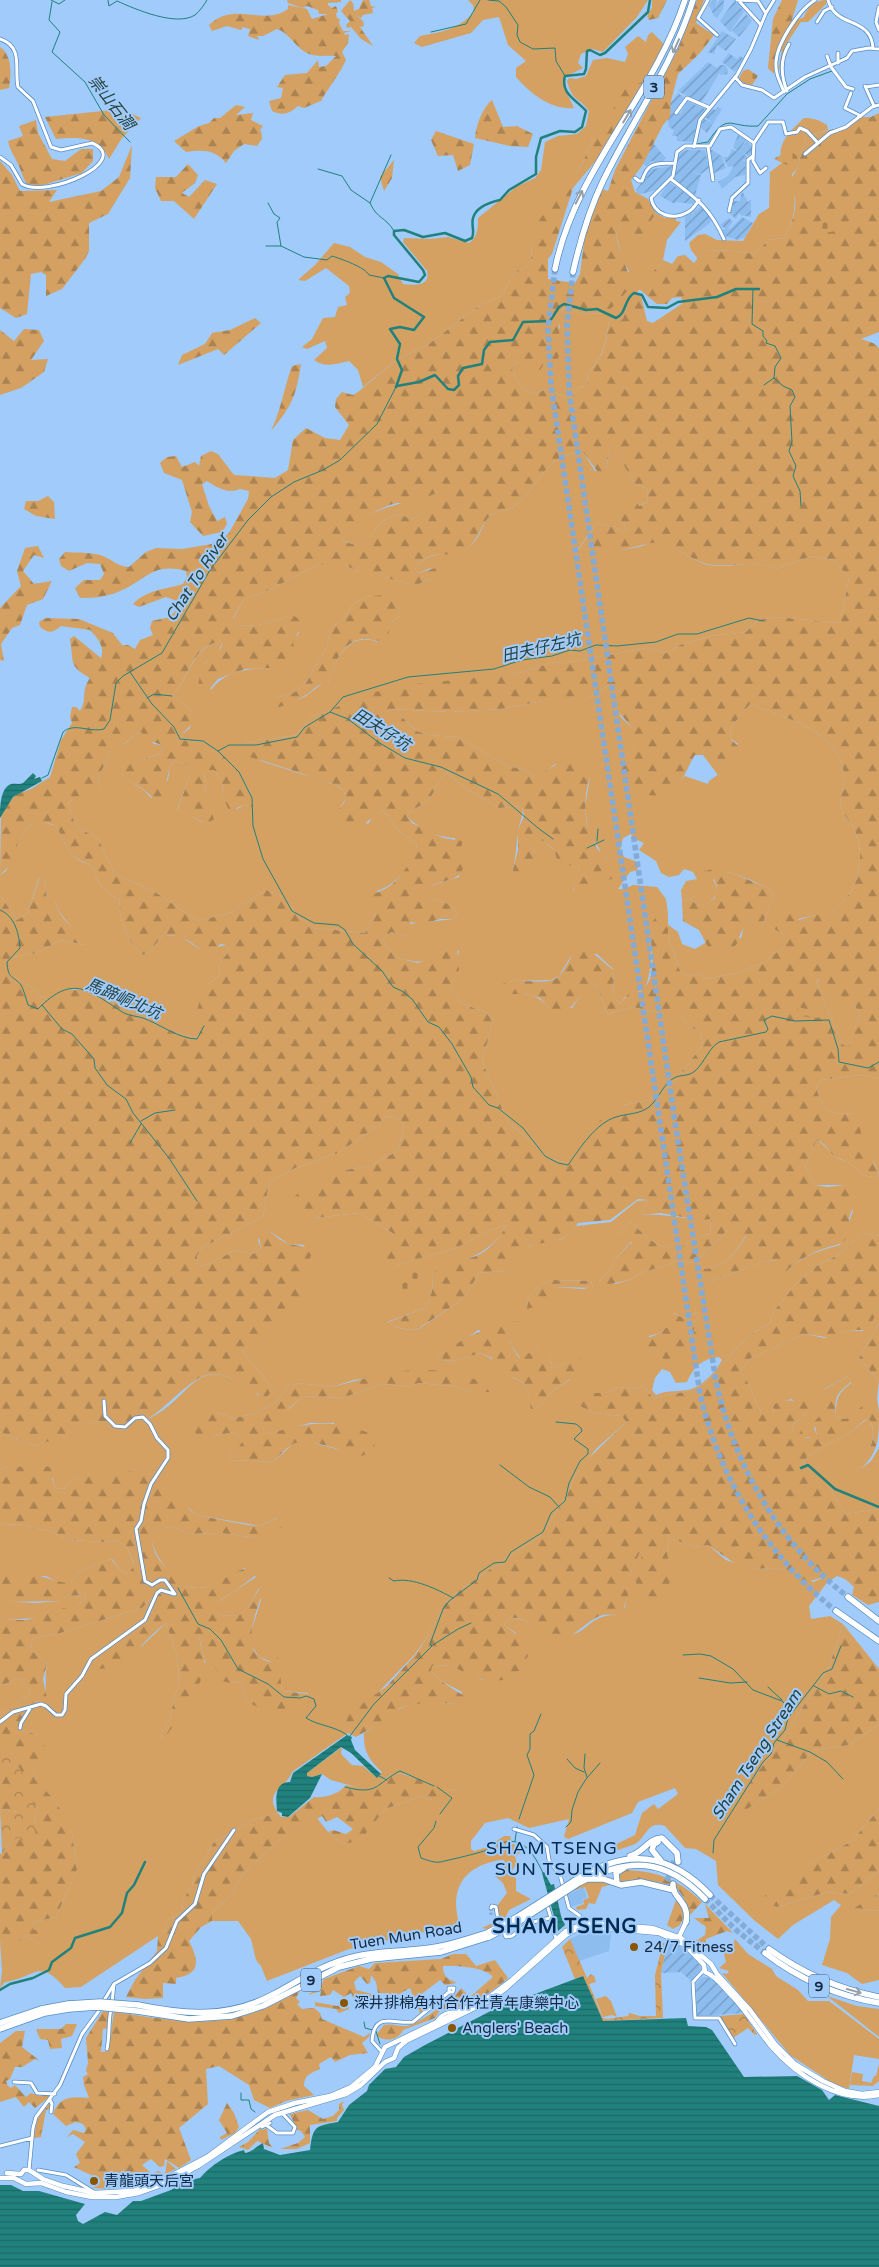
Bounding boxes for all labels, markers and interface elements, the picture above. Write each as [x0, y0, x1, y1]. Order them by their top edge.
one-way arrow [670, 38, 680, 53]
water label: 崇山石澗 [84, 71, 140, 136]
road number: 3 [644, 75, 664, 98]
one-way arrow [623, 109, 633, 123]
one-way arrow [575, 190, 585, 205]
water label: Chat To River [161, 528, 234, 626]
water label: 田夫仔左坑 [500, 629, 584, 667]
water label: 田夫仔坑 [349, 704, 416, 756]
water label: 馬蹄峒北坑 [83, 974, 166, 1025]
water label: Sham Tseng Stream [707, 1686, 806, 1823]
district label: SHAM TSENG SUN TSUEN [486, 1837, 618, 1880]
district label: SHAM TSENG [492, 1915, 638, 1939]
street label: Tuen Mun Road [349, 1918, 463, 1954]
place label: 24/7 Fitness [644, 1938, 733, 1956]
marker: 24/7 Fitness [628, 1941, 640, 1953]
road number: 9 [301, 1968, 321, 1992]
road number: 9 [809, 1974, 829, 1998]
one-way arrow [845, 1987, 861, 1996]
place label: 深井排棉角村合作社青年康樂中心 [354, 1994, 579, 2012]
marker: 深井排棉角村合作社青年康樂中心 [338, 1997, 350, 2009]
place label: Anglers' Beach [462, 2019, 568, 2037]
marker: Anglers' Beach [446, 2022, 458, 2034]
place label: 青龍頭天后宮 [104, 2172, 194, 2190]
marker: 青龍頭天后宮 [88, 2175, 100, 2187]

